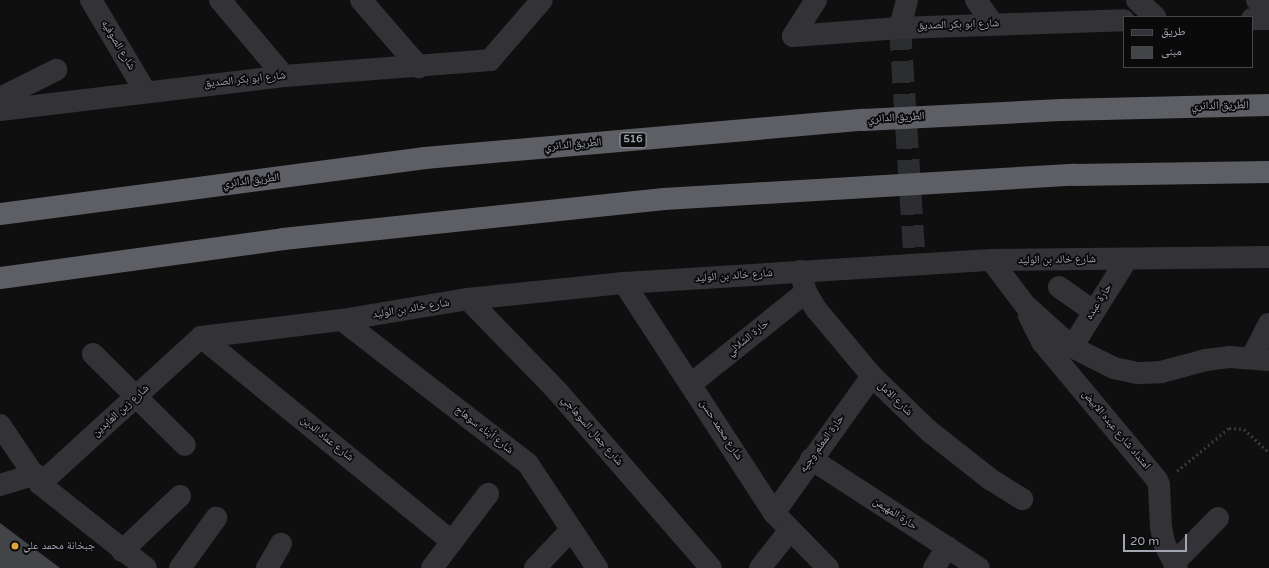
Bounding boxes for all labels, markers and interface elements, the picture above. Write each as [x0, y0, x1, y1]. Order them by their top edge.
legend [1123, 16, 1253, 68]
street label: شارع ابو بكر الصديق [917, 17, 999, 33]
street label: شارع الصوفيه [98, 18, 138, 72]
text: طريق [1161, 24, 1186, 38]
text: مبنى [1161, 44, 1182, 58]
street label: شارع ابو بكر الصديق [203, 69, 287, 91]
street label: الطريق الدائري [1191, 99, 1249, 113]
street label: الطريق الدائري [867, 110, 925, 126]
road number: 516 [619, 132, 647, 148]
street label: الطريق الدائري [544, 136, 602, 154]
street label: الطريق الدائري [222, 171, 280, 191]
street label: شارع خالد بن الوليد [1018, 253, 1096, 267]
street label: شارع خالد بن الوليد [695, 267, 773, 285]
street label: حارة عبده [1083, 282, 1115, 322]
street label: شارع خالد بن الوليد [372, 296, 450, 322]
street label: حارة الشلالي [724, 317, 772, 359]
street label: شارع الامل [875, 379, 915, 419]
street label: شارع زين العابدين [90, 382, 152, 440]
street label: امتداد شارع عبده الابيض [1079, 388, 1153, 472]
street label: شارع جمال السوهاجي [558, 394, 626, 468]
street label: شارع محمد حسن [697, 397, 745, 463]
street label: شارع أبناء سوهاج [452, 403, 516, 457]
street label: حارة المعلم وجيه [797, 413, 847, 475]
street label: شارع عماد الدين [298, 414, 356, 464]
street label: حارة المهيمن [870, 495, 920, 533]
scale bar [1125, 526, 1189, 552]
text: 20 m [1130, 534, 1159, 548]
place label: جبخانة محمد علي [23, 539, 95, 553]
marker: جبخانة محمد علي [10, 541, 20, 551]

